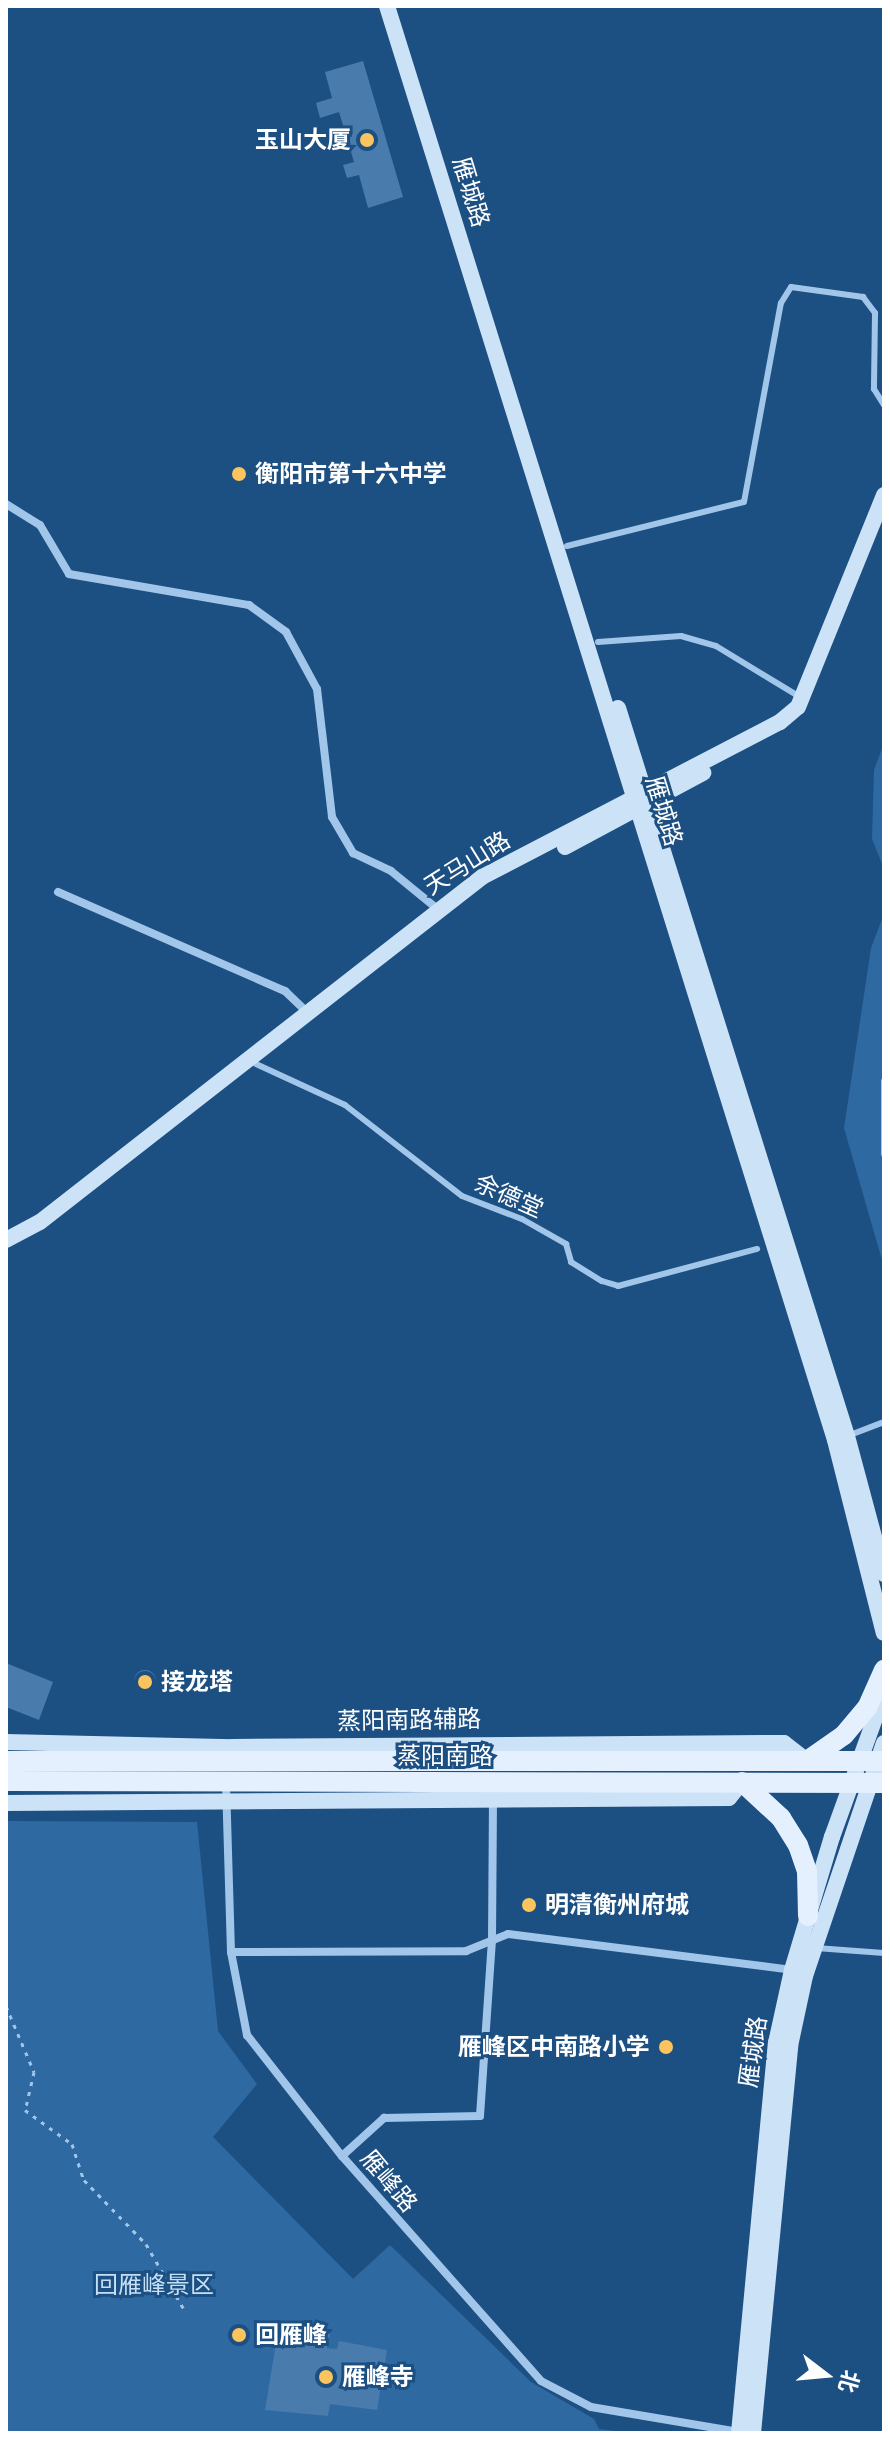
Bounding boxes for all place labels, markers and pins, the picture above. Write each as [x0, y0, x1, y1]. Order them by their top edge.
place label: 玉山大厦 [255, 126, 351, 154]
marker: 玉山大厦 [358, 131, 376, 149]
place label: 衡阳市第十六中学 [255, 460, 447, 488]
marker: 衡阳市第十六中学 [230, 465, 248, 483]
place label: 接龙塔 [161, 1668, 233, 1696]
marker: 接龙塔 [136, 1673, 154, 1691]
place label: 明清衡州府城 [545, 1891, 689, 1919]
marker: 明清衡州府城 [520, 1896, 538, 1914]
place label: 雁峰区中南路小学 [458, 2033, 650, 2061]
marker: 雁峰区中南路小学 [657, 2038, 675, 2056]
place label: 回雁峰 [255, 2321, 327, 2349]
marker: 回雁峰 [230, 2326, 248, 2344]
place label: 雁峰寺 [342, 2363, 414, 2391]
marker: 雁峰寺 [317, 2368, 335, 2386]

